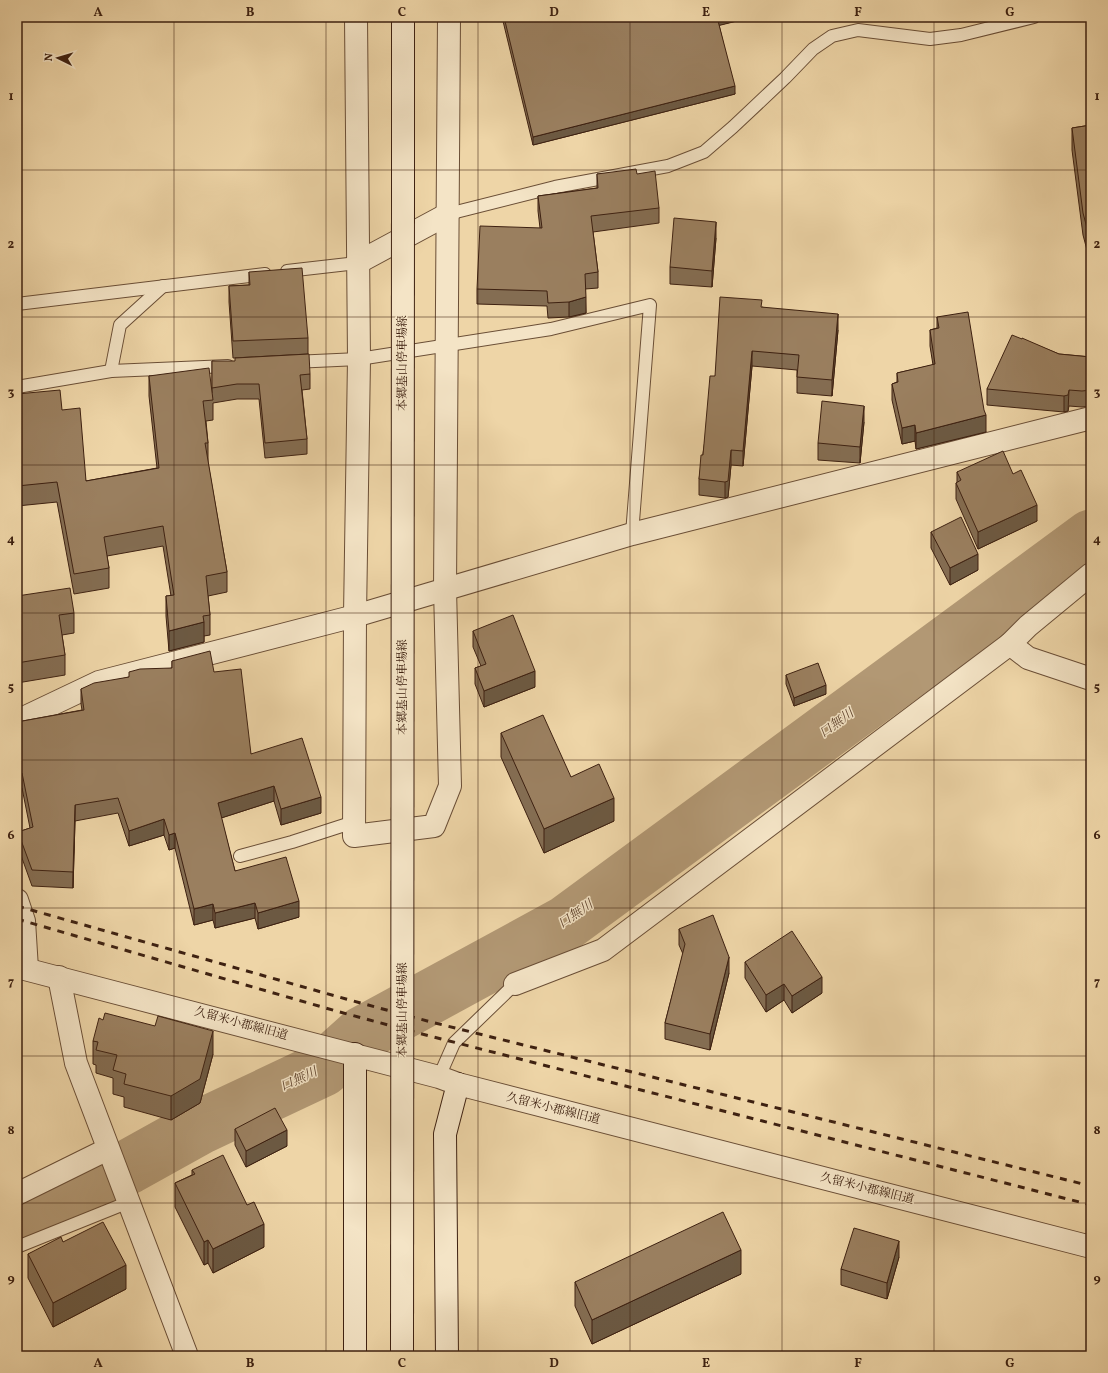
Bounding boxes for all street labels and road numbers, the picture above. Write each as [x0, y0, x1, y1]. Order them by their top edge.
street label: 本郷基山停車場線 [395, 315, 411, 411]
street label: 本郷基山停車場線 [395, 639, 411, 735]
street label: 本郷基山停車場線 [395, 962, 411, 1058]
street label: 久留米小郡線旧道 [193, 1004, 289, 1044]
street label: 久留米小郡線旧道 [504, 1090, 602, 1128]
street label: 久留米小郡線旧道 [818, 1170, 916, 1208]

